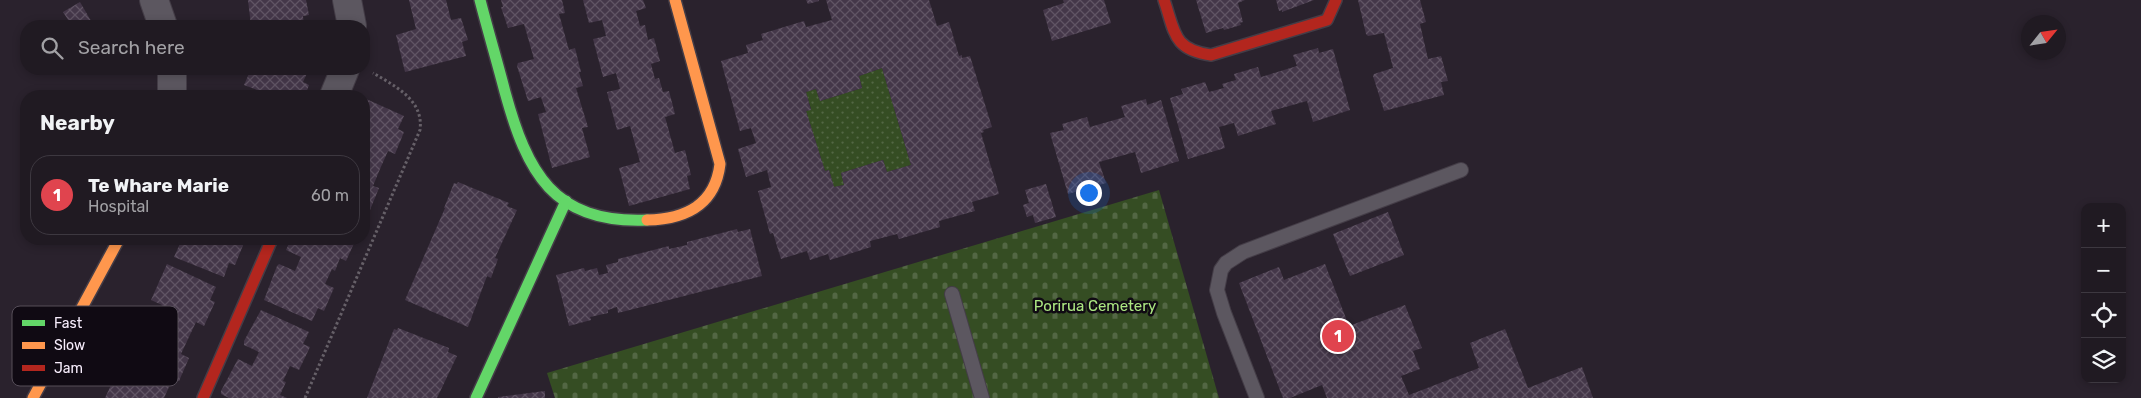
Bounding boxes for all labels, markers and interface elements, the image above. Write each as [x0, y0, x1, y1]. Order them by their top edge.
north arrow [2021, 15, 2066, 60]
search box [20, 20, 370, 75]
icon: search [38, 34, 66, 62]
text: Search here [78, 36, 185, 59]
text: Nearby [40, 110, 115, 135]
text: Te Whare Marie [88, 174, 229, 197]
your location [1076, 180, 1102, 206]
text: 1 [53, 186, 61, 205]
text: 60 m [311, 186, 349, 205]
text: Hospital [88, 197, 149, 216]
map controls [2081, 203, 2126, 383]
button: + [2081, 203, 2126, 248]
button: − [2081, 248, 2126, 293]
button: locate [2081, 293, 2126, 338]
park label: Porirua Cemetery [1034, 297, 1156, 315]
legend [12, 306, 178, 386]
text: Fast [54, 315, 83, 332]
pin: 1 [1322, 317, 1354, 355]
text: Slow [54, 337, 85, 354]
button: layers [2081, 338, 2126, 383]
text: Jam [54, 360, 83, 377]

